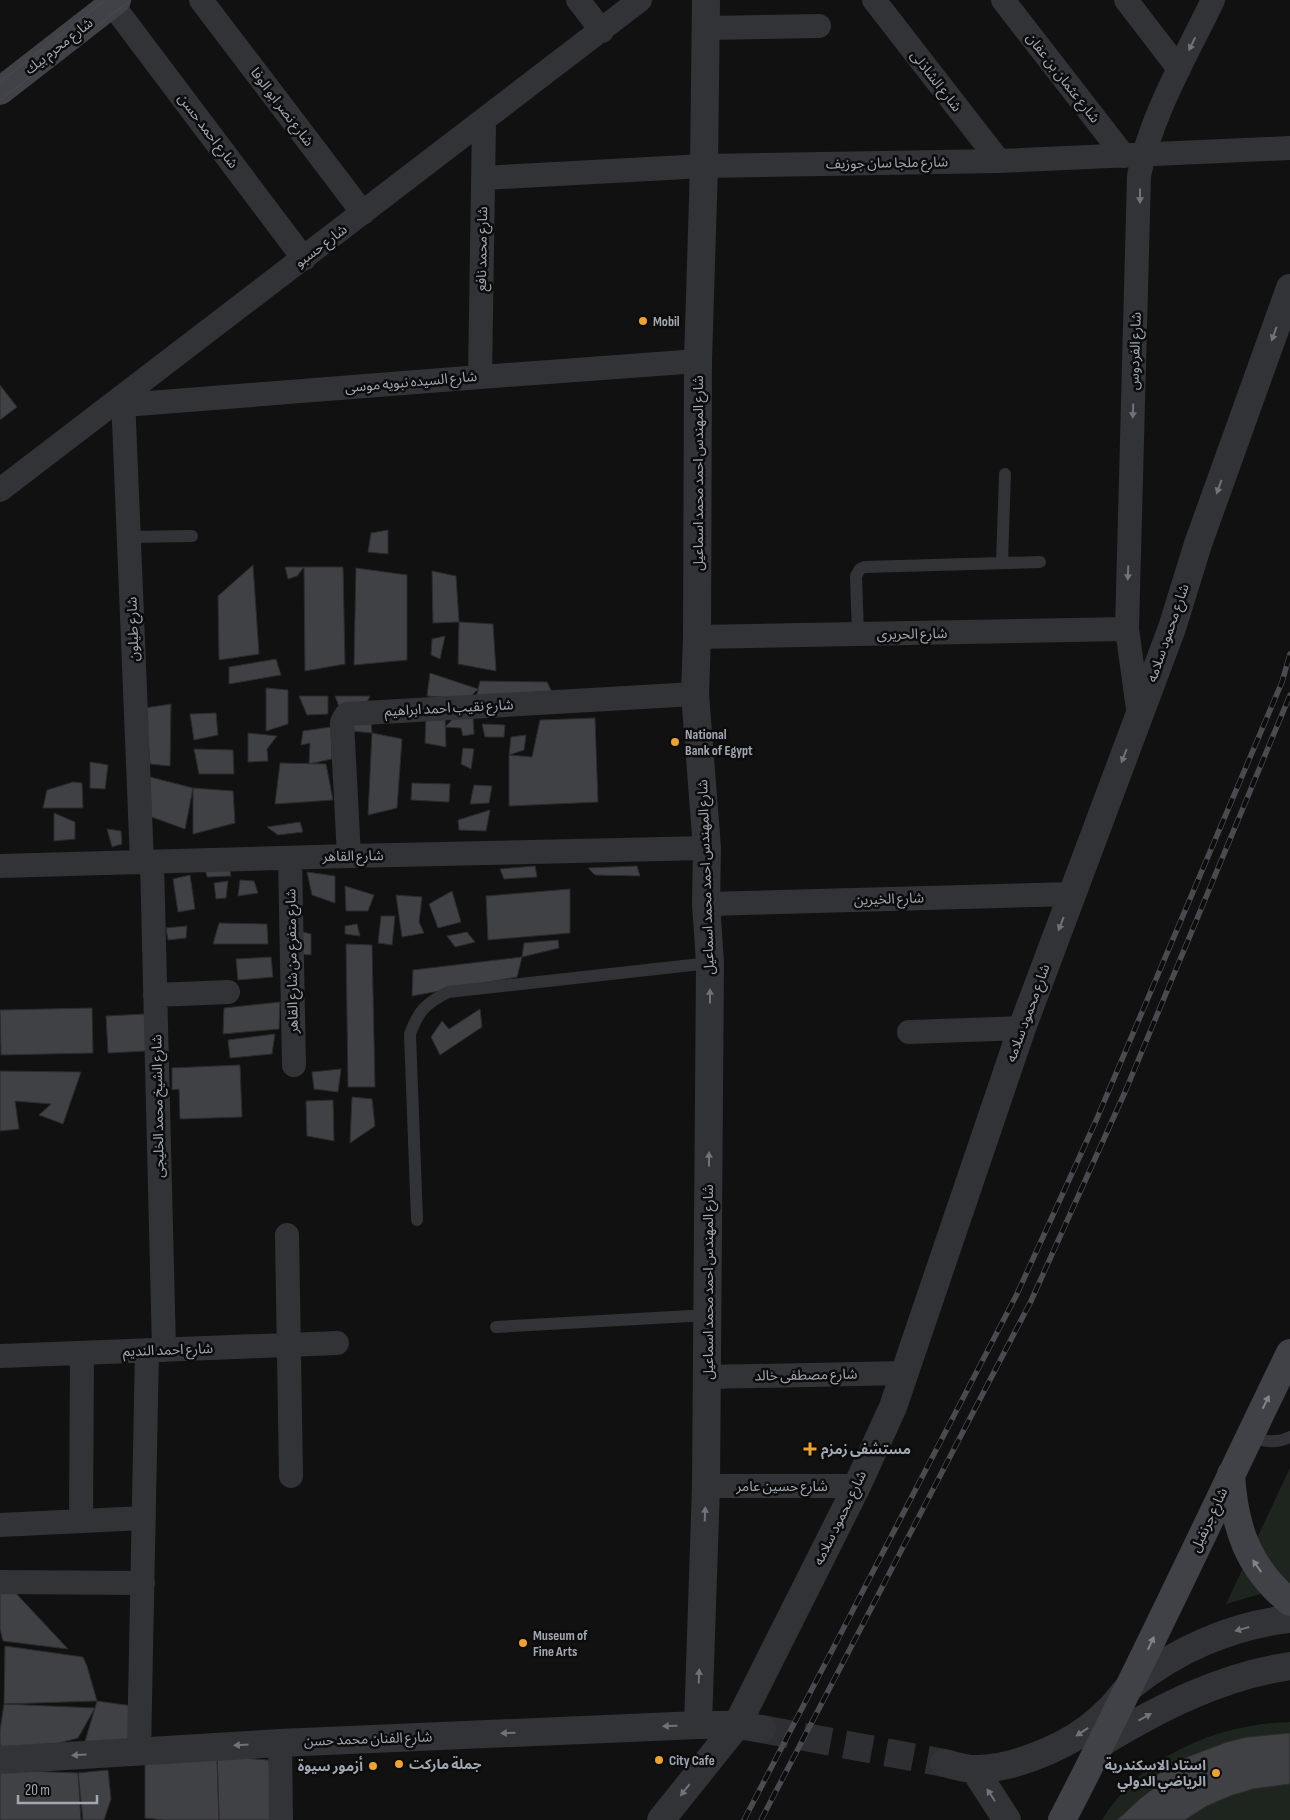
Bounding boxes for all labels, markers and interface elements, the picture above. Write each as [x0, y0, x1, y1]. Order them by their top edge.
street label: شارع محرم بيك [22, 14, 98, 79]
street label: شارع عثمان بن عفان [1021, 30, 1103, 128]
one-way arrow [1187, 36, 1196, 51]
street label: شارع الشاذلى [905, 47, 965, 116]
street label: شارع نصر ابو الوفا [245, 64, 317, 151]
street label: شارع احمد حسن [173, 90, 242, 173]
street label: شارع ملجا سان جوزيف [826, 153, 948, 175]
one-way arrow [1136, 188, 1144, 204]
street label: شارع محمد نافع [473, 206, 493, 292]
street label: شارع حسبو [291, 221, 352, 273]
street label: شارع الفردوس [1125, 312, 1147, 391]
place label: Mobil [653, 313, 680, 330]
marker: Mobil [637, 315, 649, 327]
one-way arrow [1270, 327, 1278, 342]
street label: شارع السيده نبويه موسى [344, 368, 478, 398]
street label: شارع المهندس احمد محمد اسماعيل [690, 375, 709, 571]
one-way arrow [1129, 403, 1137, 419]
one-way arrow [1215, 480, 1223, 495]
one-way arrow [1124, 565, 1132, 581]
street label: شارع محمود سلامه [1143, 582, 1195, 685]
street label: شارع طيلون [123, 596, 145, 662]
street label: شارع الحريرى [876, 625, 948, 645]
street label: شارع نقيب احمد ابراهيم [384, 696, 514, 722]
place label: National Bank of Egypt [685, 726, 753, 759]
marker: National Bank of Egypt [669, 736, 681, 748]
one-way arrow [1120, 749, 1128, 764]
street label: شارع المهندس احمد محمد اسماعيل [694, 779, 720, 975]
street label: شارع القاهر [321, 847, 384, 867]
street label: شارع متفرع من شارع القاهر [282, 888, 304, 1035]
street label: شارع الخيرين [854, 889, 924, 911]
one-way arrow [1056, 917, 1064, 931]
street label: شارع محمود سلامه [1002, 962, 1055, 1065]
one-way arrow [706, 988, 714, 1004]
street label: شارع الشيخ محمد الخليجى [148, 1034, 170, 1178]
one-way arrow [705, 1151, 713, 1167]
street label: شارع المهندس احمد محمد اسماعيل [700, 1184, 719, 1380]
street label: شارع احمد النديم [123, 1340, 213, 1362]
street label: شارع مصطفى خالد [754, 1366, 858, 1386]
one-way arrow [1262, 1394, 1270, 1409]
place label: مستشفى زمزم [821, 1441, 911, 1460]
marker: مستشفى زمزم [803, 1442, 817, 1456]
street label: شارع محمود سلامه [810, 1468, 872, 1569]
street label: شارع حسين عامر [735, 1478, 828, 1497]
street label: شارع جرنفيل [1187, 1485, 1233, 1556]
one-way arrow [702, 1506, 710, 1522]
one-way arrow [1252, 1559, 1262, 1573]
one-way arrow [1235, 1625, 1250, 1633]
place label: Museum of Fine Arts [533, 1627, 588, 1660]
one-way arrow [1147, 1636, 1155, 1650]
marker: Museum of Fine Arts [517, 1637, 529, 1649]
one-way arrow [696, 1668, 704, 1684]
one-way arrow [1138, 1713, 1151, 1722]
one-way arrow [662, 1723, 678, 1731]
one-way arrow [1075, 1727, 1088, 1737]
street label: شارع الفنان محمد حسن [303, 1728, 433, 1752]
one-way arrow [500, 1729, 516, 1737]
one-way arrow [233, 1742, 249, 1750]
one-way arrow [70, 1752, 86, 1760]
place label: City Cafe [669, 1752, 715, 1769]
marker: City Cafe [653, 1754, 665, 1766]
place label: أزمور سيوة [298, 1756, 363, 1775]
place label: جملة ماركت [409, 1756, 482, 1773]
place label: استاد الاسكندرية الرياضي الدولي [1105, 1757, 1206, 1792]
marker: جملة ماركت [393, 1758, 405, 1770]
marker: أزمور سيوة [367, 1760, 379, 1772]
marker: استاد الاسكندرية الرياضي الدولي [1210, 1767, 1222, 1779]
scale bar [18, 1772, 96, 1804]
text: 20 m [25, 1781, 50, 1800]
one-way arrow [679, 1784, 690, 1797]
one-way arrow [986, 1788, 995, 1801]

